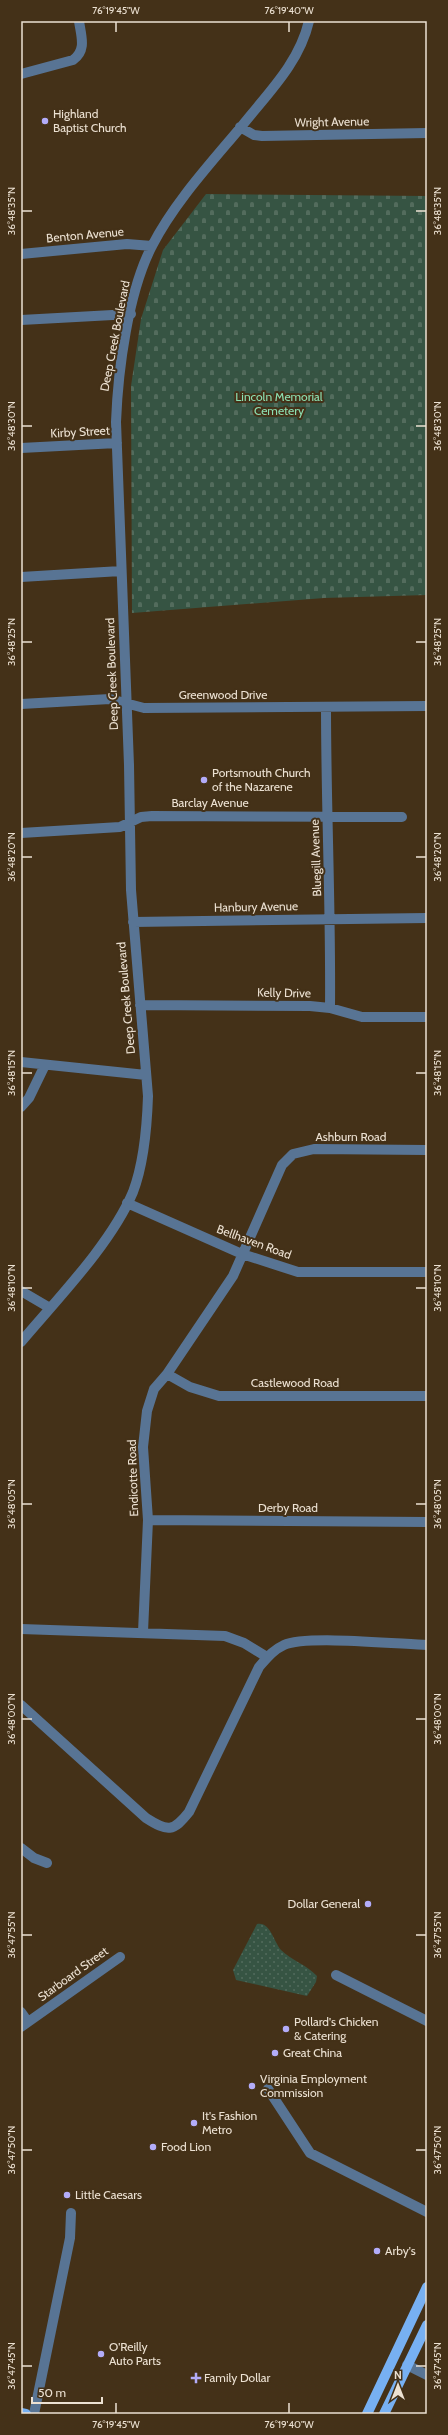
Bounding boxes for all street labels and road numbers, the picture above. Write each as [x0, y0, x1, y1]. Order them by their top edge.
street label: Wright Avenue [295, 113, 369, 130]
street label: Benton Avenue [45, 224, 124, 245]
street label: Deep Creek Boulevard [96, 279, 133, 393]
street label: Kirby Street [50, 422, 110, 441]
street label: Deep Creek Boulevard [102, 618, 121, 730]
street label: Greenwood Drive [179, 687, 267, 702]
street label: Barclay Avenue [171, 795, 249, 810]
street label: Bluegill Avenue [307, 819, 324, 897]
street label: Hanbury Avenue [214, 898, 298, 915]
street label: Deep Creek Boulevard [113, 941, 138, 1055]
street label: Kelly Drive [257, 985, 311, 1000]
street label: Ashburn Road [315, 1129, 387, 1144]
street label: Bellhaven Road [215, 1221, 294, 1262]
street label: Castlewood Road [251, 1375, 339, 1390]
street label: Endicotte Road [124, 1439, 141, 1517]
street label: Derby Road [258, 1500, 318, 1515]
street label: Starboard Street [35, 1943, 111, 2004]

